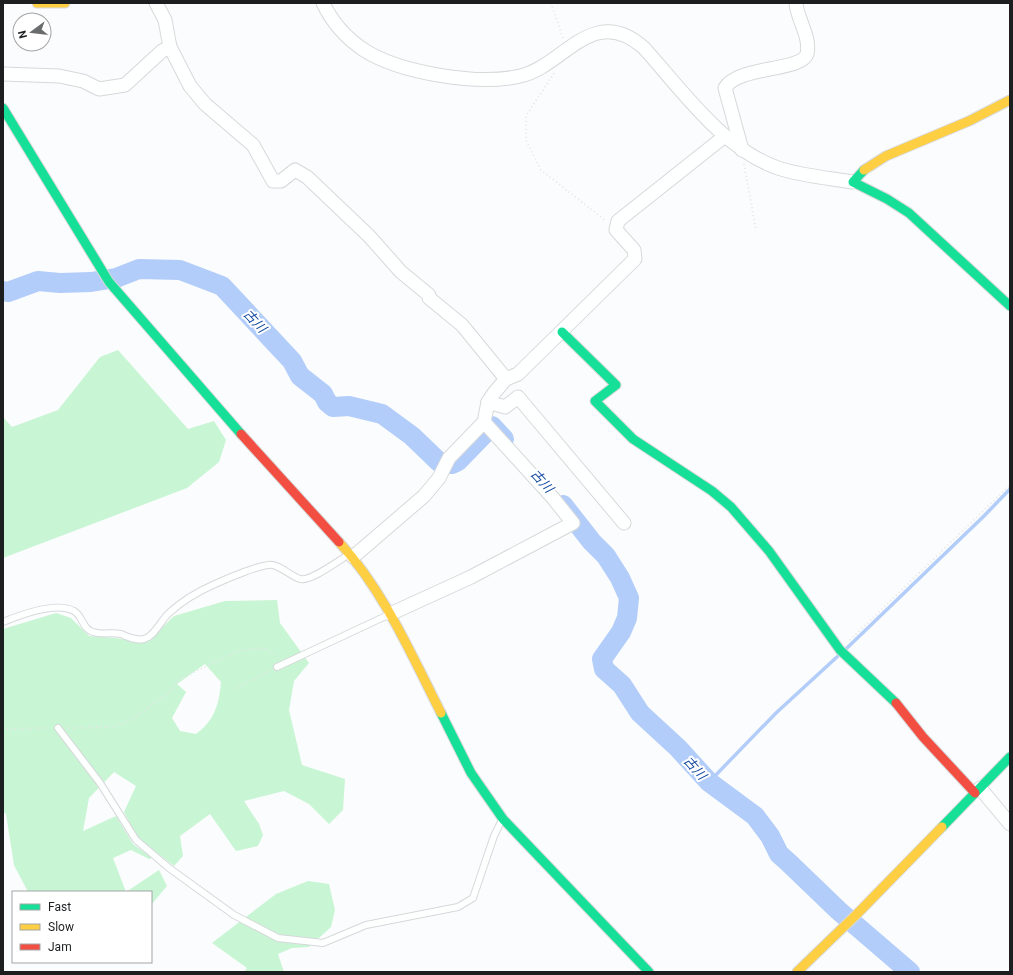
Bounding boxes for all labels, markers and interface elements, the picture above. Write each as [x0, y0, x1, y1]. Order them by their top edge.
north arrow [12, 12, 52, 52]
text: N [15, 29, 30, 40]
water label: 古川 [241, 306, 271, 337]
water label: 古川 [528, 466, 558, 497]
water label: 古川 [681, 753, 711, 784]
legend [12, 891, 152, 963]
text: Fast [48, 900, 71, 914]
text: Slow [48, 920, 74, 934]
text: Jam [48, 940, 72, 954]

